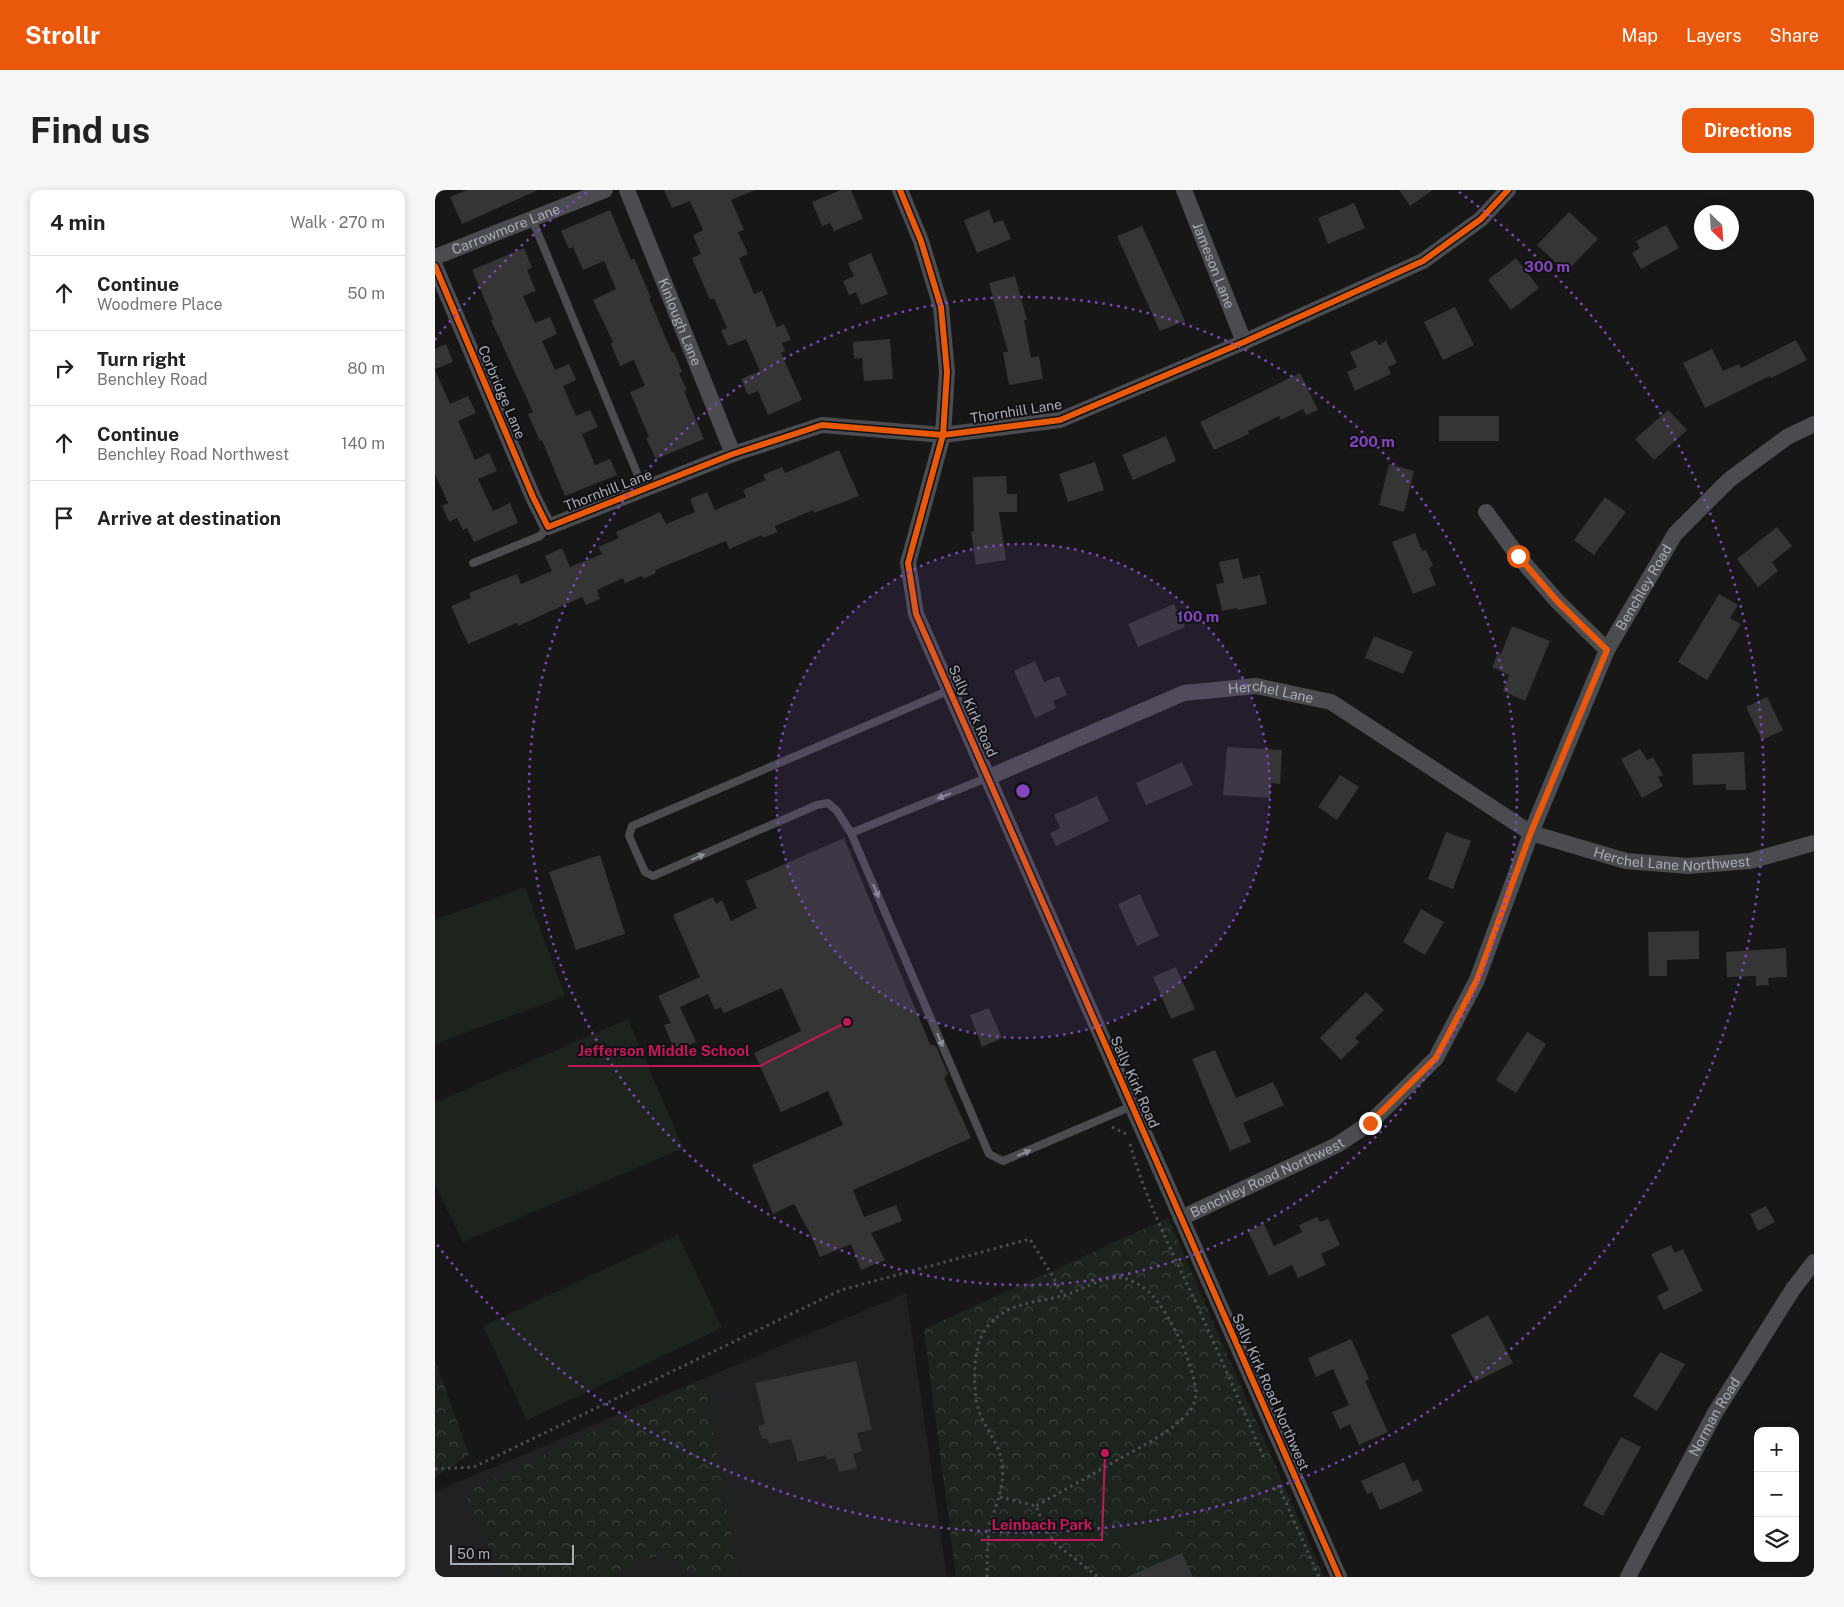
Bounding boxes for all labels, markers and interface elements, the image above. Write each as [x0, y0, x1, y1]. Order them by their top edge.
text: Strollr [25, 21, 100, 49]
text: Map [1622, 25, 1658, 46]
text: Layers [1686, 25, 1742, 46]
text: Share [1770, 25, 1819, 46]
button: Directions [1682, 108, 1814, 153]
text: Find us [30, 110, 150, 151]
street label: Carrowmore Lane [449, 201, 562, 258]
north arrow [1694, 205, 1739, 250]
text: 4 min [50, 210, 105, 235]
text: Walk · 270 m [290, 213, 385, 232]
street label: Jameson Lane [1190, 220, 1238, 311]
text: 300 m [1524, 258, 1570, 275]
text: Continue [97, 273, 179, 295]
street label: Kinlough Lane [655, 276, 705, 368]
icon: ahead [50, 279, 78, 307]
text: 50 m [347, 284, 385, 303]
text: Woodmere Place [97, 295, 223, 314]
street label: Corbridge Lane [475, 343, 529, 441]
text: Turn right [97, 348, 186, 370]
icon: right [50, 354, 78, 382]
text: 80 m [347, 359, 385, 378]
text: Benchley Road [97, 370, 208, 389]
street label: Thornhill Lane [969, 396, 1063, 426]
text: Continue [97, 423, 179, 445]
icon: ahead [50, 429, 78, 457]
text: 200 m [1349, 433, 1395, 450]
text: 140 m [341, 434, 385, 453]
text: Benchley Road Northwest [97, 445, 289, 464]
street label: Thornhill Lane [562, 466, 654, 514]
icon: arrive [50, 504, 78, 532]
text: Arrive at destination [97, 507, 281, 529]
street label: Benchley Road [1612, 542, 1675, 633]
route start [1507, 545, 1530, 568]
text: 100 m [1177, 608, 1219, 625]
street label: Sally Kirk Road [946, 663, 1000, 759]
street label: Herchel Lane [1227, 678, 1315, 706]
centre of rings [1014, 782, 1032, 800]
one-way arrow [936, 792, 951, 800]
street label: Herchel Lane Northwest [1592, 844, 1751, 874]
one-way arrow [691, 852, 705, 860]
one-way arrow [872, 884, 880, 898]
one-way arrow [936, 1033, 944, 1047]
street label: Sally Kirk Road [1108, 1034, 1162, 1130]
callout: Jefferson Middle School [568, 1036, 760, 1066]
text: Jefferson Middle School [578, 1042, 750, 1059]
route end [1359, 1112, 1382, 1135]
street label: Benchley Road Northwest [1187, 1135, 1347, 1221]
one-way arrow [1017, 1148, 1031, 1156]
street label: Sally Kirk Road Northwest [1229, 1311, 1313, 1473]
street label: Norman Road [1686, 1374, 1743, 1459]
map controls [1754, 1427, 1799, 1562]
button: + [1754, 1427, 1799, 1472]
button: − [1754, 1472, 1799, 1517]
callout: Leinbach Park [981, 1510, 1102, 1540]
text: Leinbach Park [991, 1516, 1093, 1533]
button: layers [1754, 1517, 1799, 1562]
scale bar [450, 1542, 574, 1565]
text: 50 m [457, 1546, 490, 1562]

